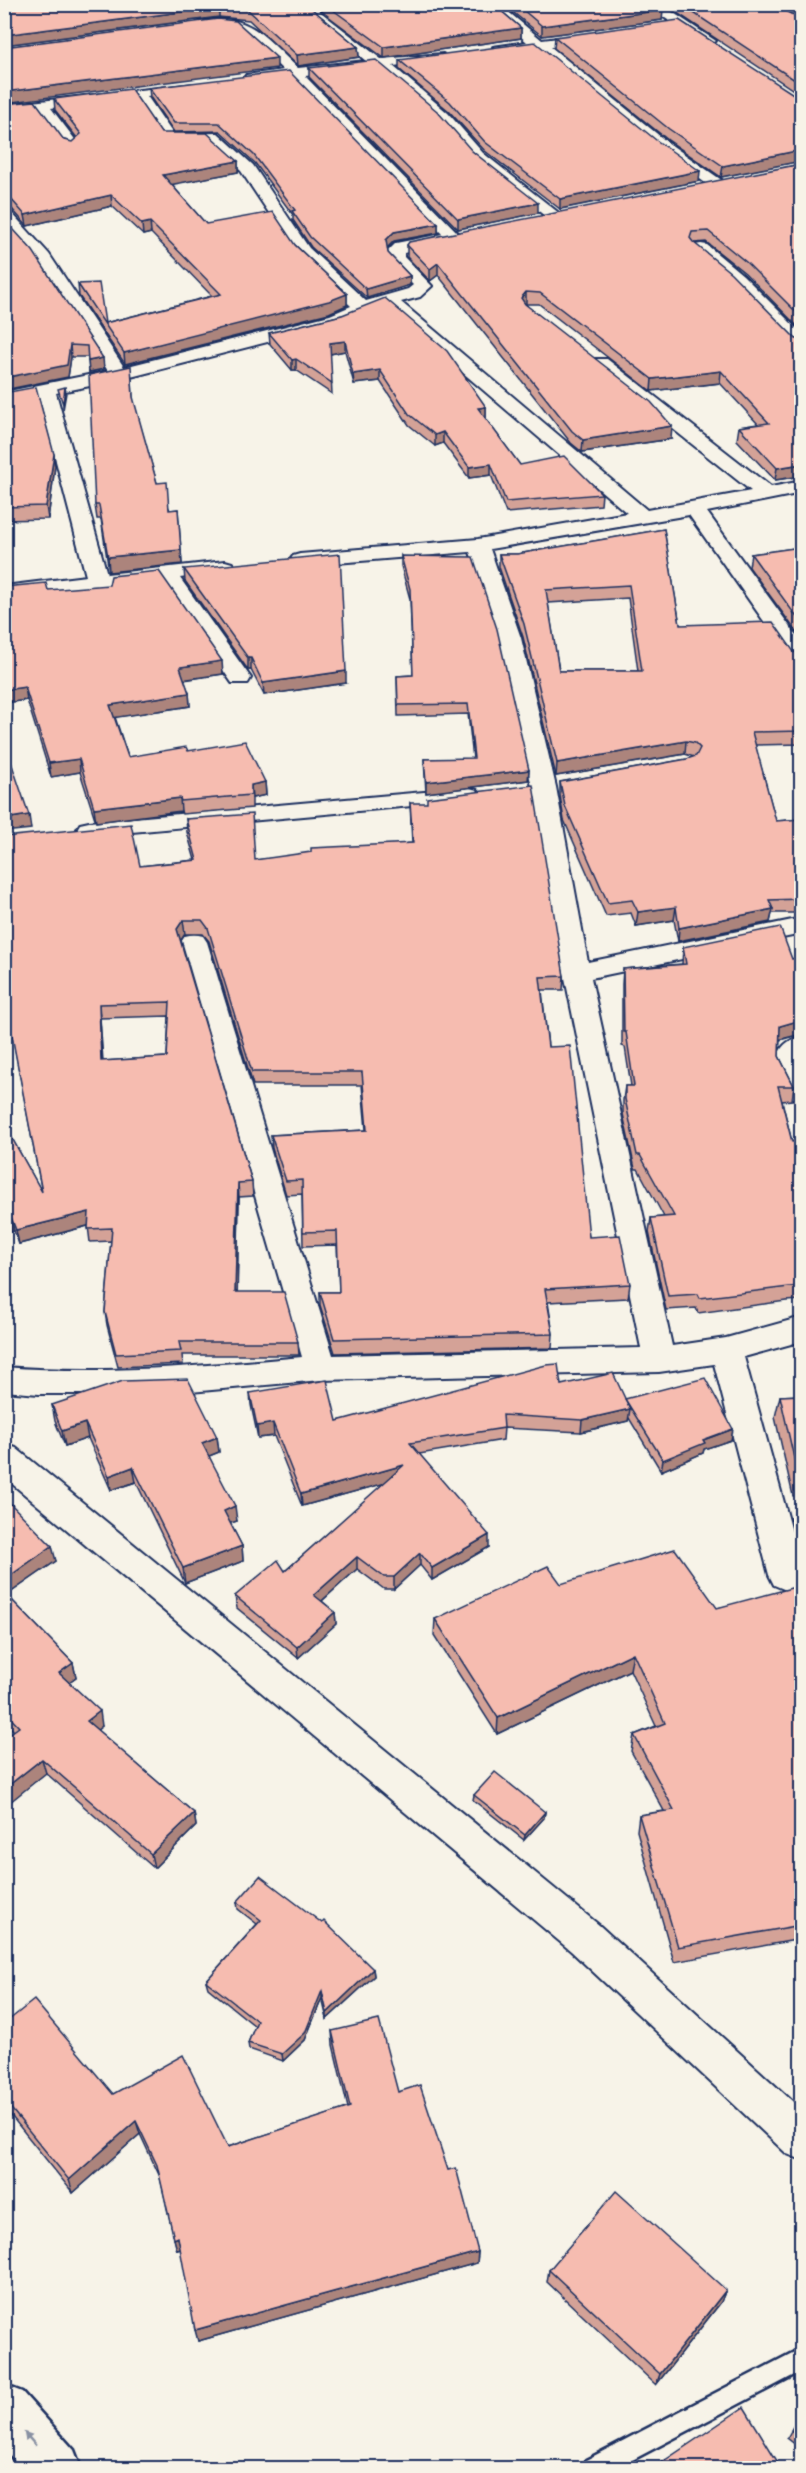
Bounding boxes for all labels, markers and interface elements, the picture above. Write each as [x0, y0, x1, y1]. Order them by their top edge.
one-way arrow [24, 2432, 37, 2447]

